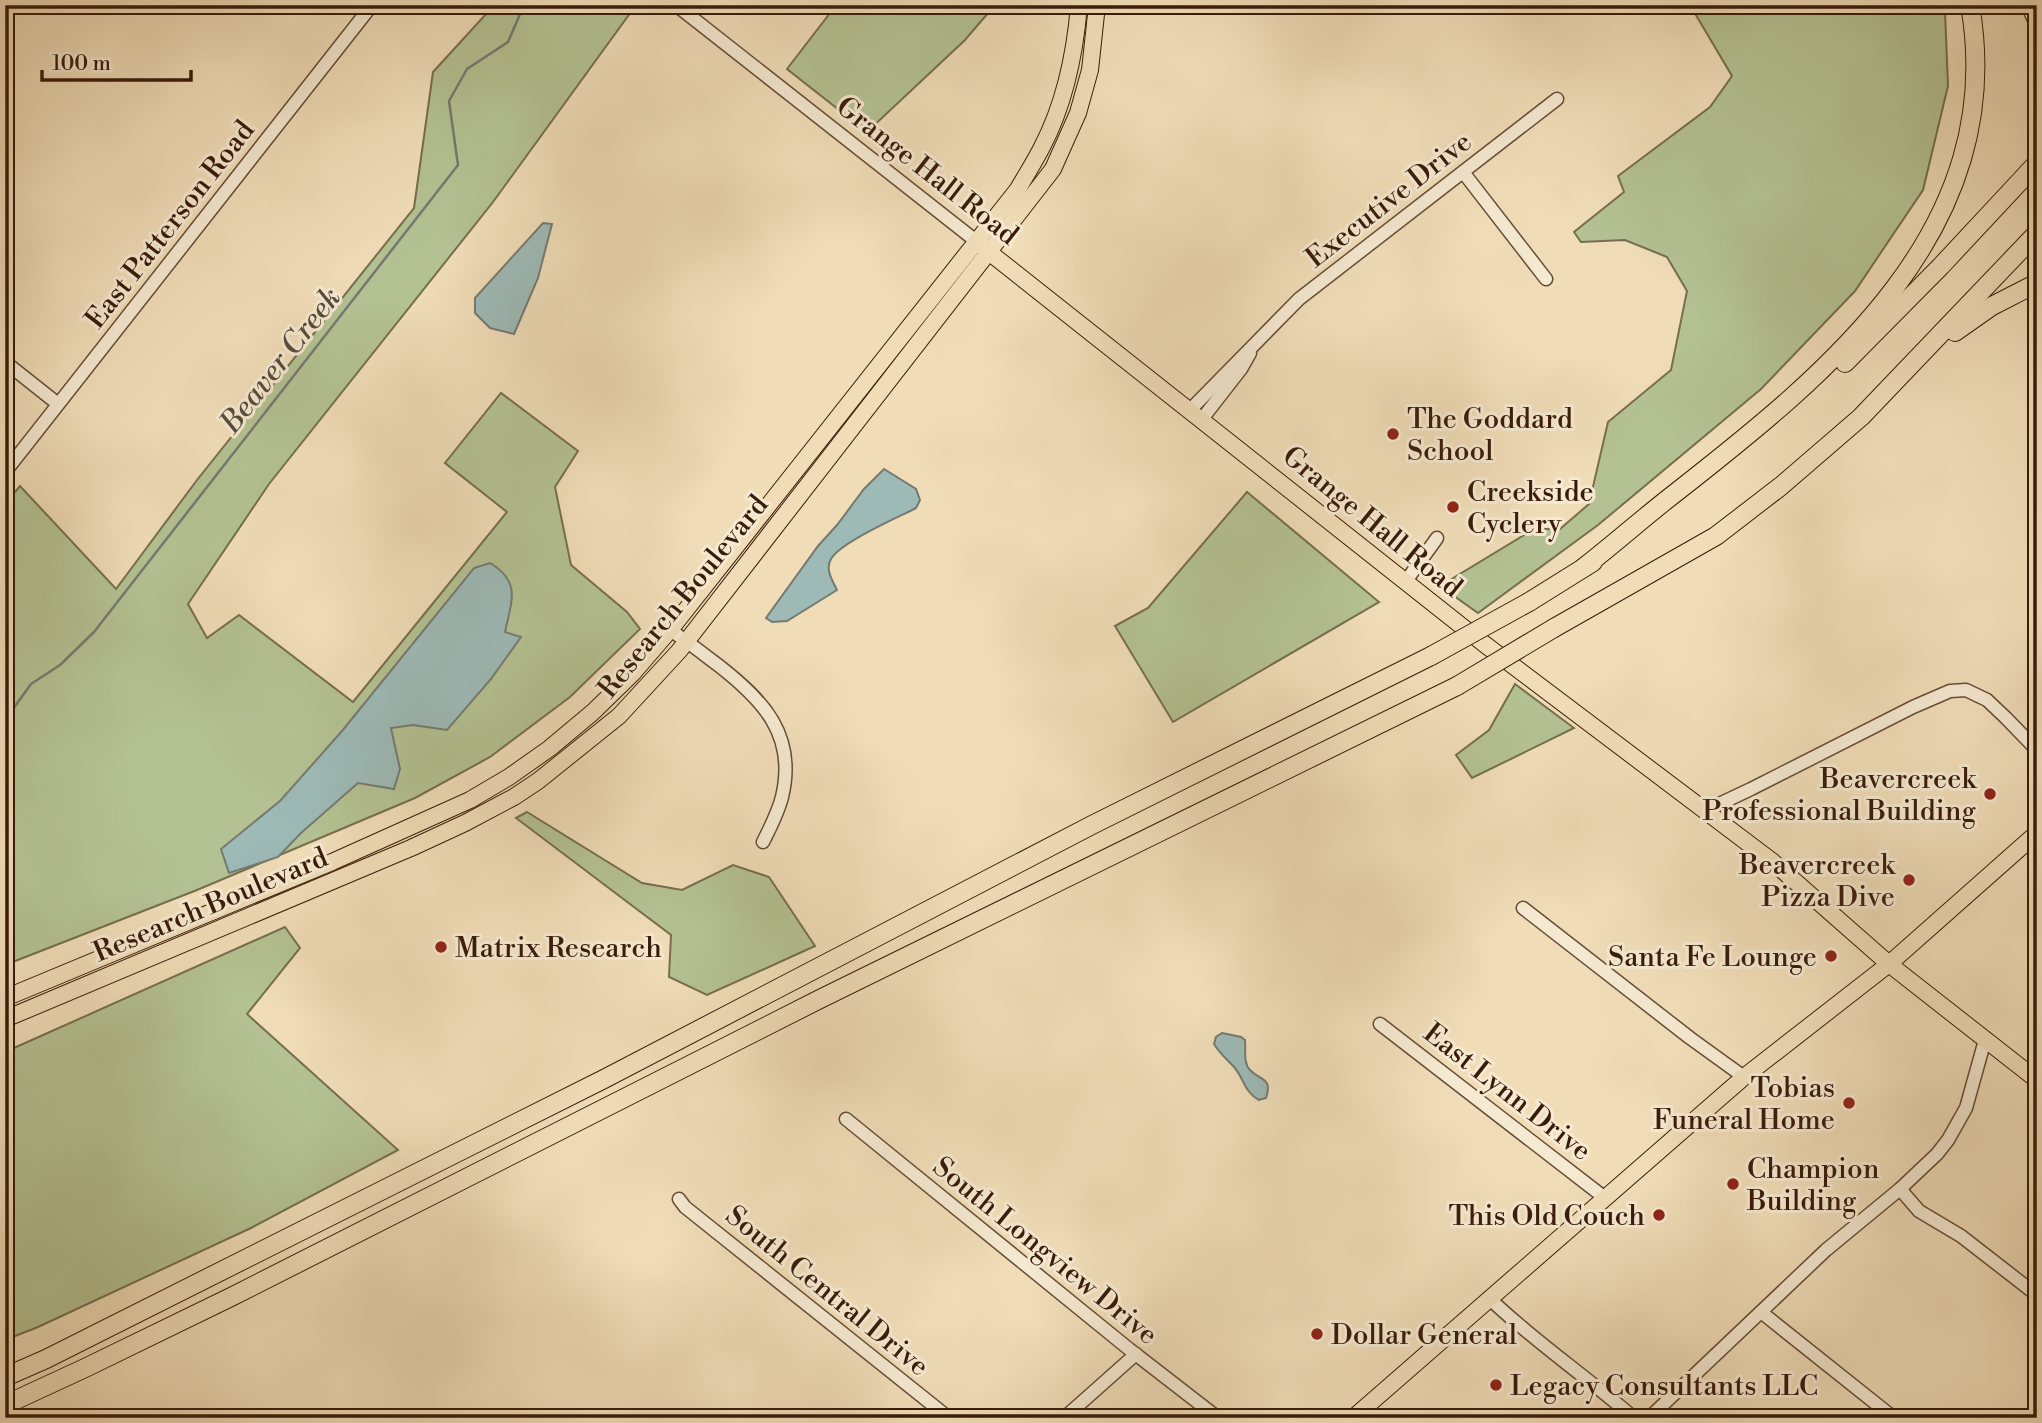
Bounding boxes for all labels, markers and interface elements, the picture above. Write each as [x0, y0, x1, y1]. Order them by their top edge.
scale bar [42, 38, 191, 82]
text: 100 m [52, 51, 111, 77]
street label: Grange Hall Road [829, 89, 1025, 253]
street label: East Patterson Road [78, 114, 262, 336]
street label: Executive Drive [1299, 125, 1479, 276]
water label: Beaver Creek [211, 280, 350, 442]
place label: The Goddard School [1407, 402, 1573, 469]
marker: The Goddard School [1385, 426, 1401, 442]
street label: Grange Hall Road [1275, 439, 1469, 605]
place label: Creekside Cyclery [1467, 475, 1594, 542]
street label: Research Boulevard [590, 488, 776, 706]
marker: Creekside Cyclery [1445, 499, 1461, 515]
place label: Beavercreek Professional Building [1702, 762, 1977, 829]
marker: Beavercreek Professional Building [1982, 786, 1998, 802]
street label: Research Boulevard [88, 840, 333, 971]
place label: Beavercreek Pizza Dive [1738, 848, 1896, 915]
marker: Beavercreek Pizza Dive [1901, 872, 1917, 888]
place label: Matrix Research [455, 931, 662, 966]
marker: Matrix Research [433, 939, 449, 955]
place label: Santa Fe Lounge [1608, 940, 1817, 975]
marker: Santa Fe Lounge [1823, 948, 1839, 964]
street label: East Lynn Drive [1416, 1016, 1598, 1169]
place label: Tobias Funeral Home [1653, 1071, 1835, 1138]
marker: Tobias Funeral Home [1841, 1095, 1857, 1111]
street label: South Longview Drive [925, 1150, 1165, 1353]
place label: Champion Building [1746, 1152, 1880, 1219]
marker: Champion Building [1725, 1176, 1741, 1192]
street label: South Central Drive [718, 1198, 936, 1384]
place label: This Old Couch [1448, 1199, 1645, 1234]
marker: This Old Couch [1651, 1207, 1667, 1223]
place label: Dollar General [1331, 1318, 1517, 1353]
marker: Dollar General [1309, 1326, 1325, 1342]
place label: Legacy Consultants LLC [1510, 1369, 1818, 1404]
marker: Legacy Consultants LLC [1488, 1377, 1504, 1393]

